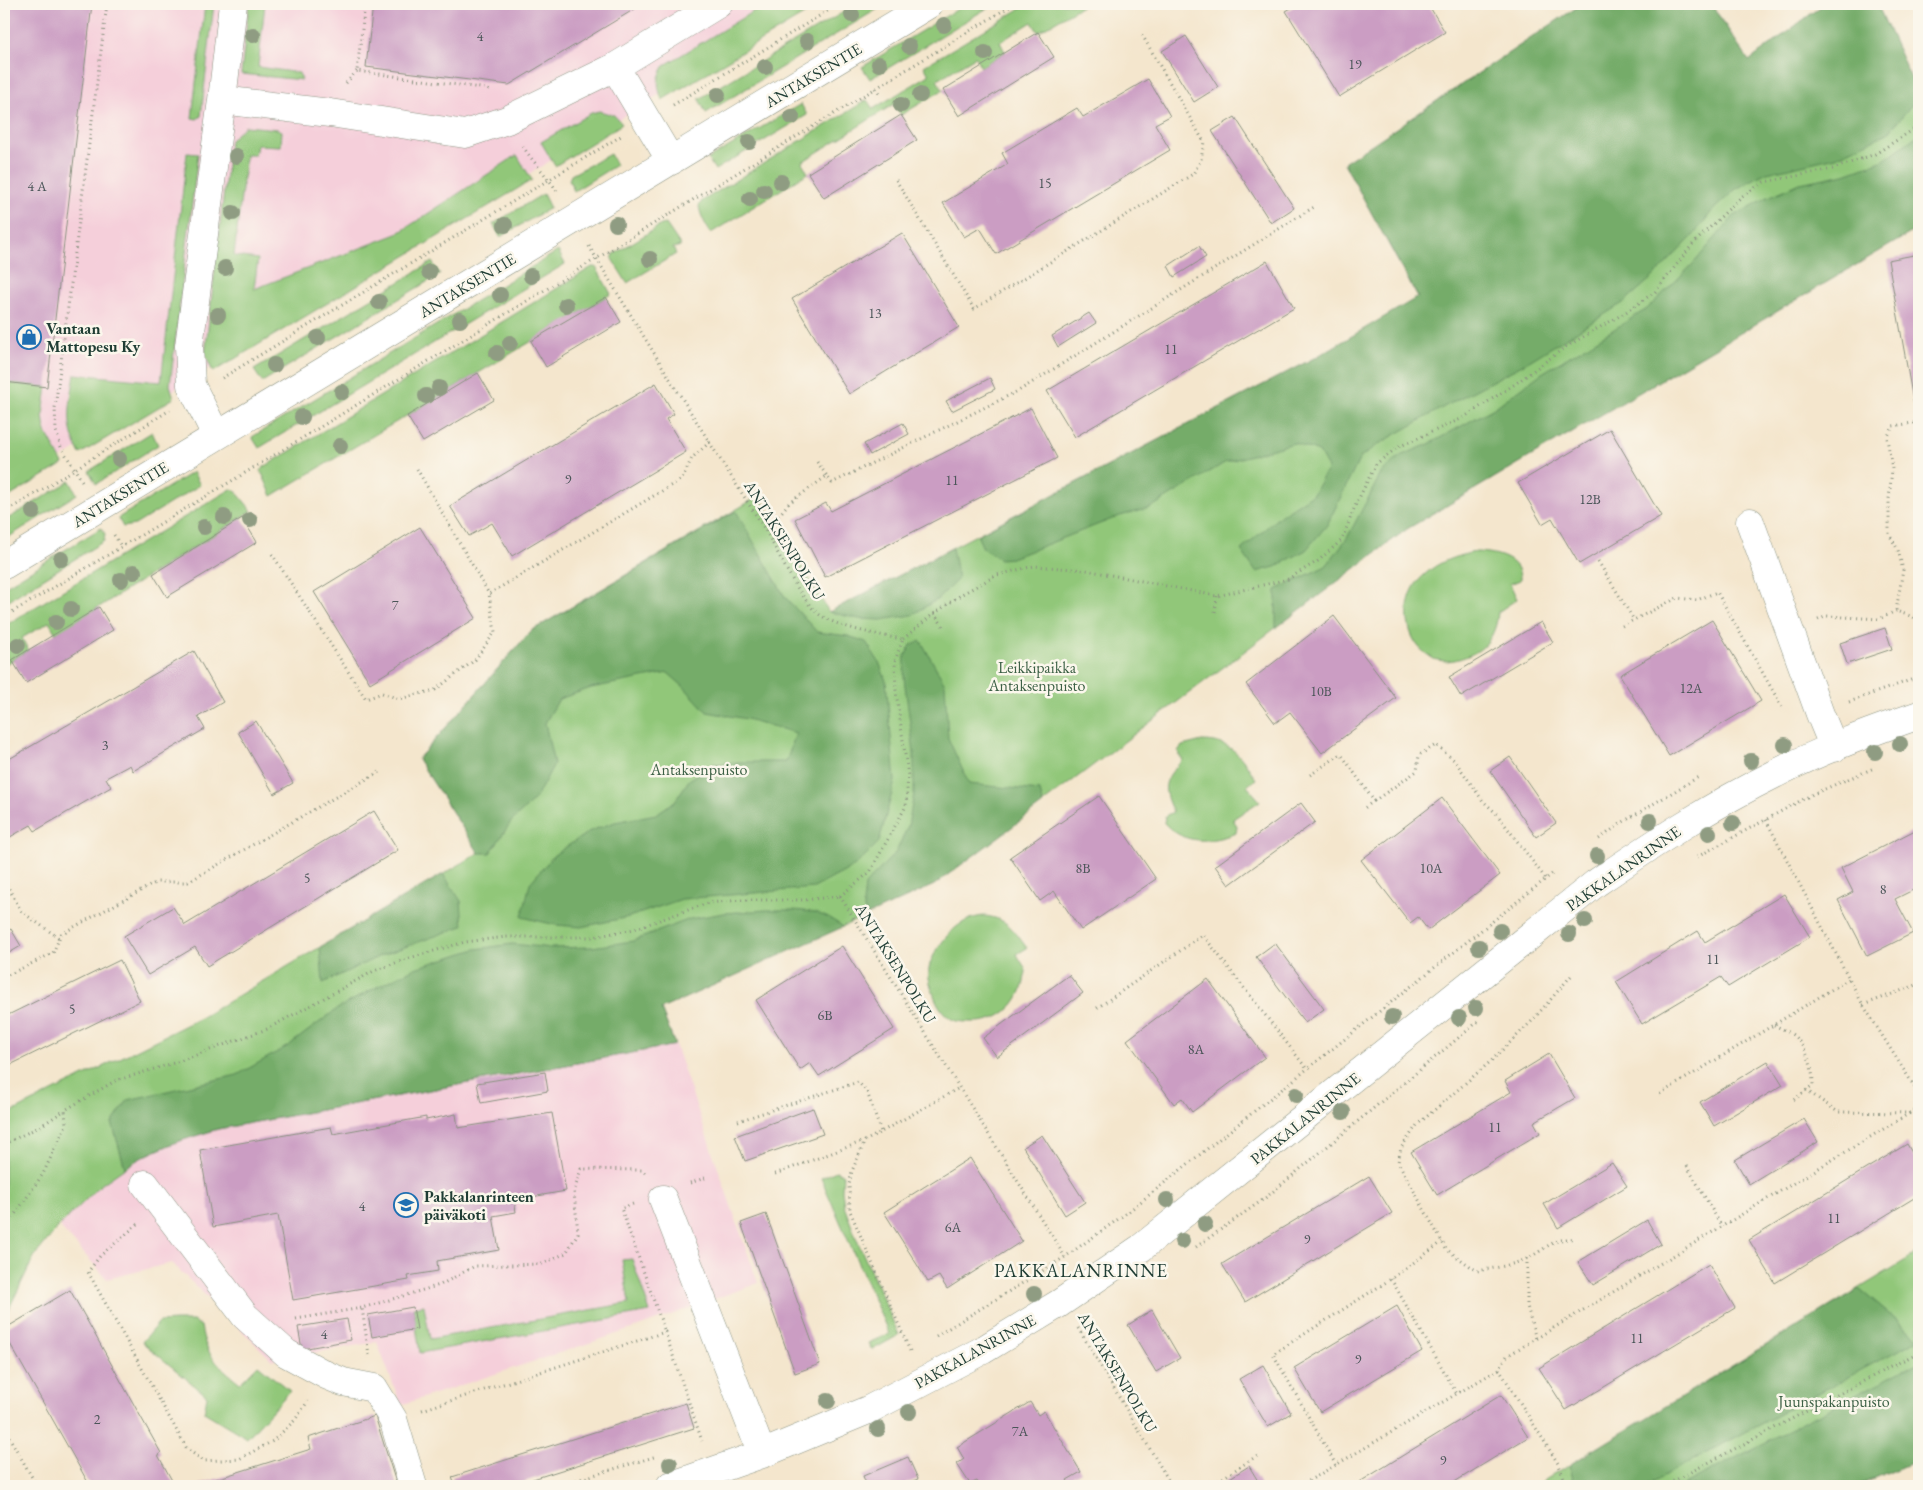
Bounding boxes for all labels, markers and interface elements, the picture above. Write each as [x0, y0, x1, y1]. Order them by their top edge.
house number: 4 [477, 27, 484, 45]
street label: ANTAKSENTIE [760, 38, 866, 113]
house number: 19 [1348, 55, 1362, 73]
house number: 15 [1038, 174, 1052, 192]
house number: 4 A [27, 177, 47, 195]
street label: ANTAKSENTIE [414, 248, 520, 323]
house number: 13 [868, 304, 882, 322]
place label: Vantaan Mattopesu Ky [46, 318, 141, 357]
shop icon: Vantaan Mattopesu Ky [16, 324, 42, 350]
house number: 11 [1164, 340, 1178, 358]
street label: ANTAKSENTIE [67, 457, 172, 533]
house number: 9 [565, 470, 572, 488]
house number: 11 [945, 471, 959, 489]
street label: ANTAKSENPOLKU [739, 476, 830, 604]
house number: 12B [1579, 490, 1601, 508]
house number: 7 [392, 596, 399, 614]
park label: Leikkipaikka Antaksenpuisto [987, 657, 1086, 696]
house number: 12A [1679, 679, 1703, 697]
house number: 10B [1310, 682, 1332, 700]
house number: 3 [102, 736, 109, 754]
park label: Antaksenpuisto [649, 759, 748, 780]
street label: PAKKALANRINNE [1562, 821, 1685, 916]
house number: 8B [1076, 859, 1090, 877]
house number: 10A [1419, 859, 1443, 877]
house number: 5 [304, 869, 310, 887]
house number: 8 [1880, 880, 1887, 898]
street label: ANTAKSENPOLKU [850, 899, 941, 1027]
house number: 11 [1706, 950, 1720, 968]
house number: 5 [69, 1000, 75, 1018]
house number: 6B [818, 1006, 832, 1024]
house number: 8A [1188, 1040, 1205, 1058]
street label: PAKKALANRINNE [1246, 1068, 1365, 1169]
house number: 11 [1488, 1118, 1502, 1136]
place label: Pakkalanrinteen päiväkoti [424, 1186, 534, 1225]
school or university icon: Pakkalanrinteen päiväkoti [393, 1192, 419, 1218]
house number: 4 [359, 1197, 366, 1215]
house number: 11 [1827, 1209, 1841, 1227]
house number: 6A [945, 1218, 962, 1236]
house number: 9 [1304, 1230, 1311, 1248]
district label: PAKKALANRINNE [994, 1258, 1168, 1283]
street label: ANTAKSENPOLKU [1073, 1307, 1162, 1437]
street label: PAKKALANRINNE [911, 1309, 1040, 1394]
house number: 4 [321, 1325, 328, 1343]
house number: 11 [1630, 1329, 1644, 1347]
house number: 9 [1355, 1350, 1362, 1368]
park label: Juunspakanpuisto [1776, 1391, 1890, 1412]
house number: 2 [94, 1410, 101, 1428]
house number: 7A [1012, 1422, 1029, 1440]
house number: 9 [1440, 1451, 1447, 1469]

